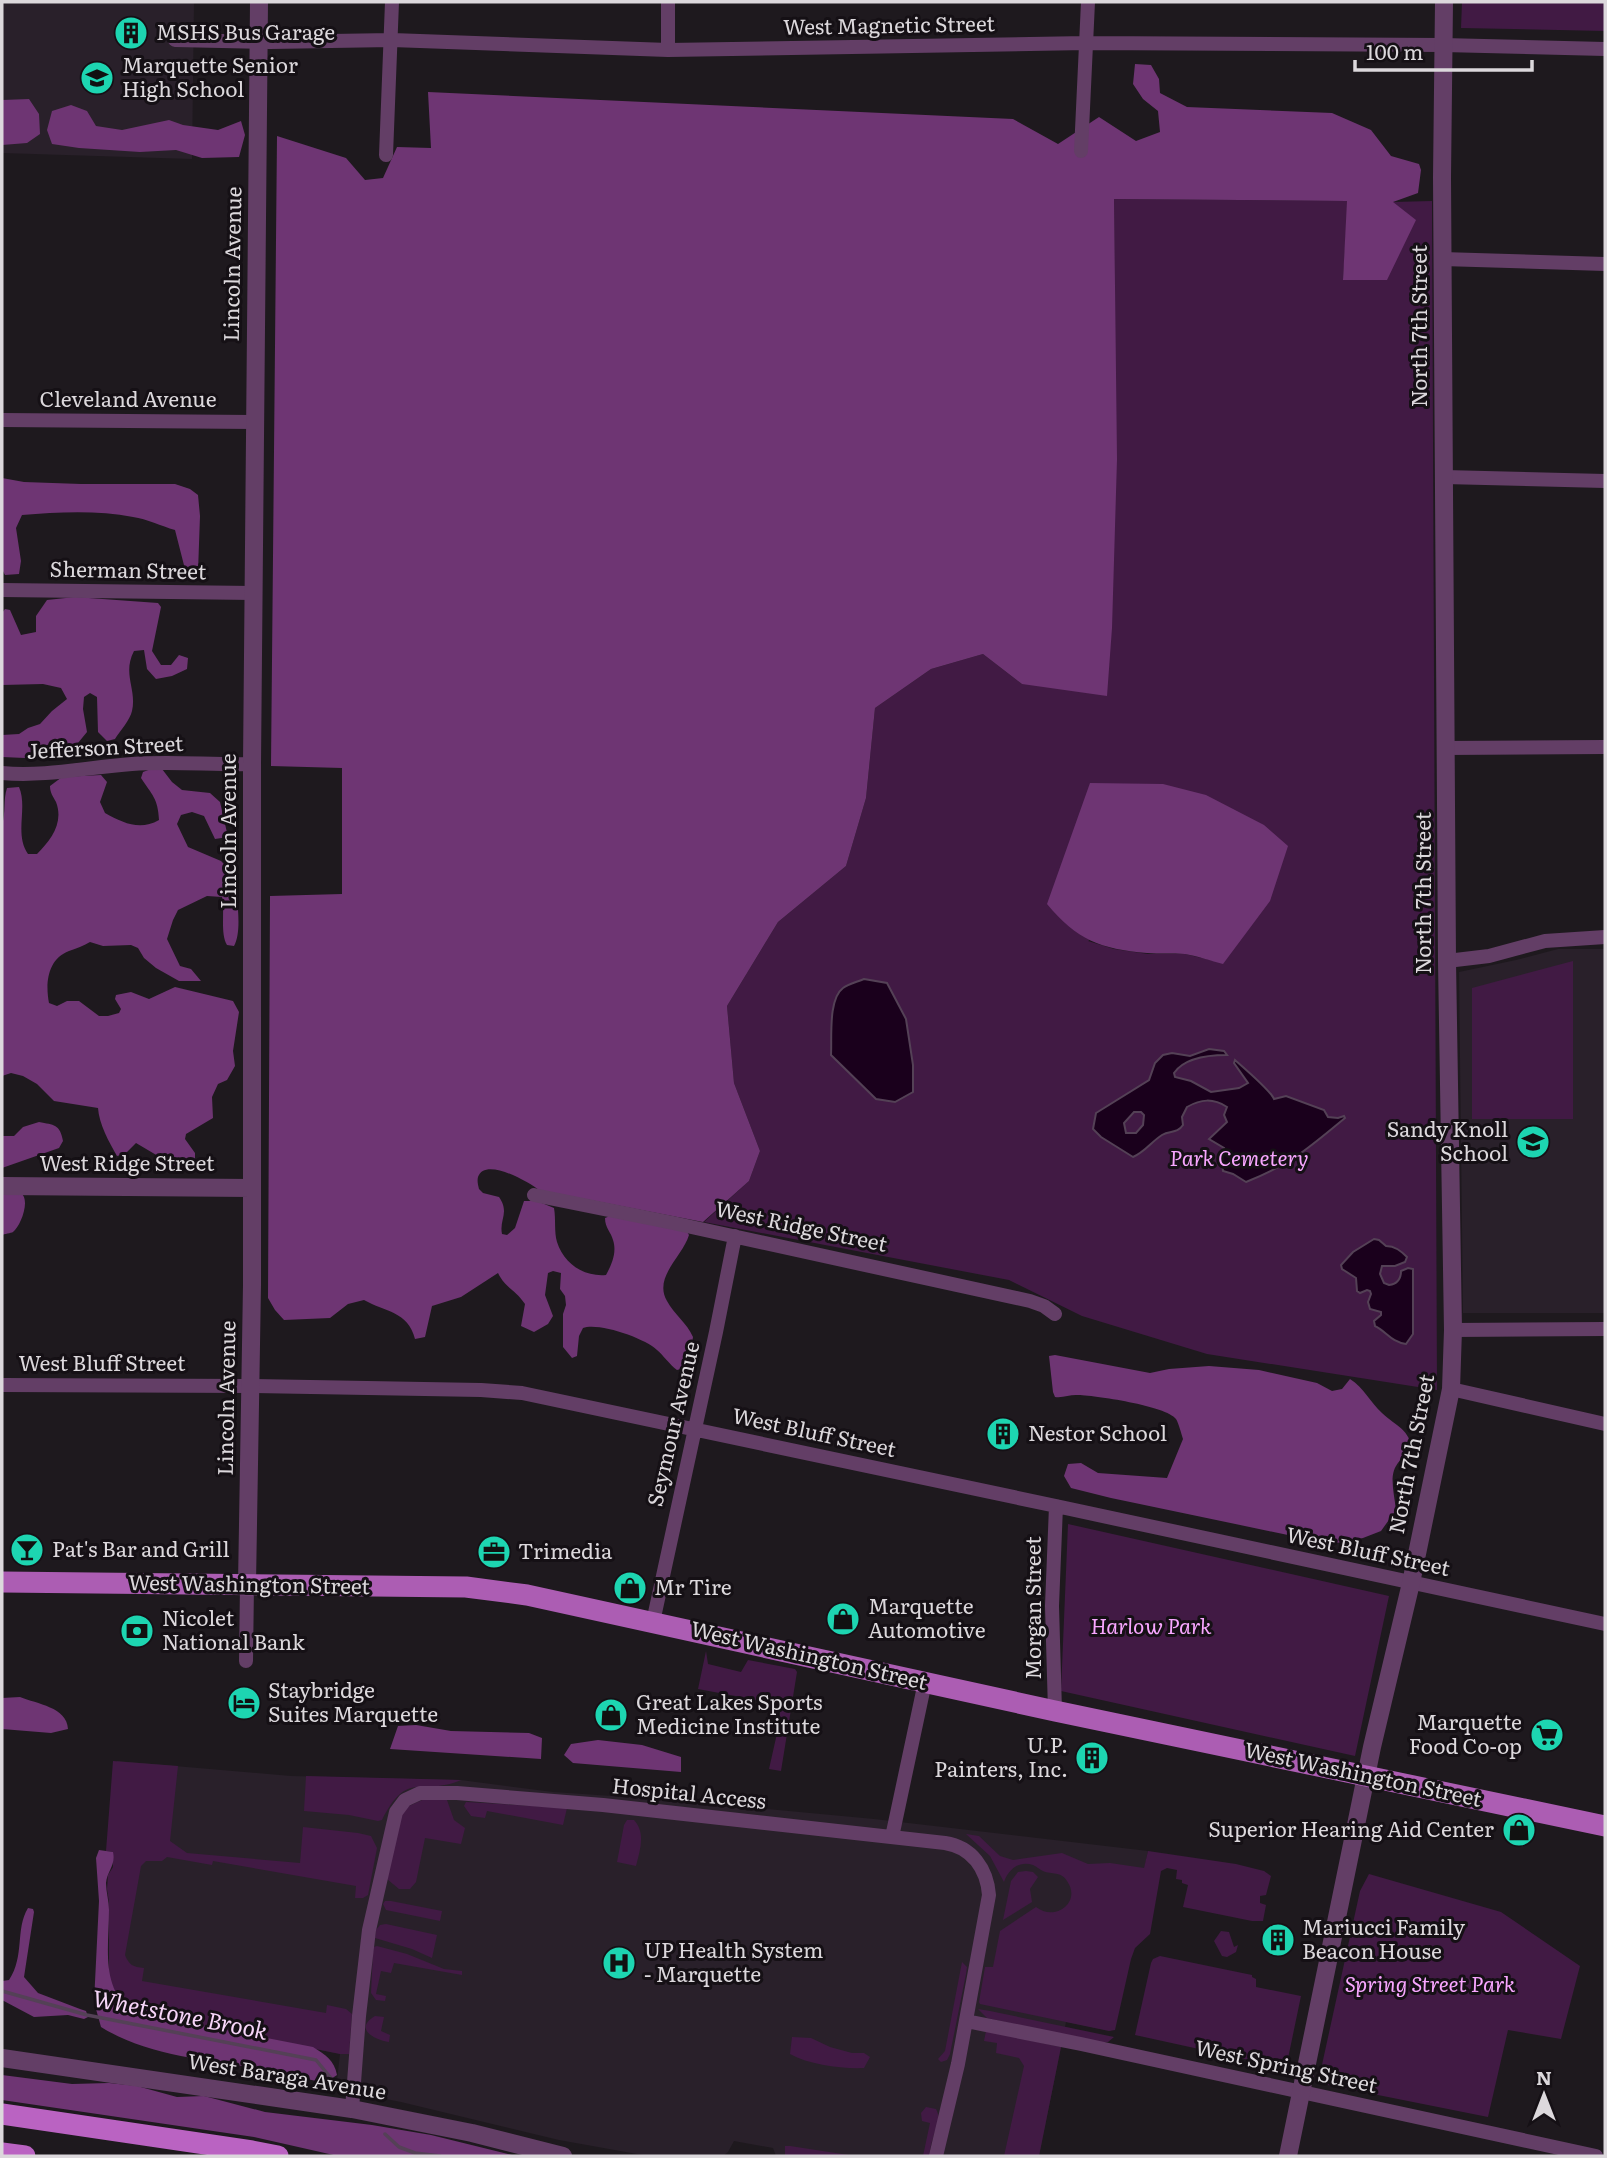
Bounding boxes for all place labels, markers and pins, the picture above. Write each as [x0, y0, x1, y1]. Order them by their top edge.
building icon: MSHS Bus Garage [112, 14, 150, 52]
place label: MSHS Bus Garage [156, 15, 335, 46]
place label: Marquette Senior High School [122, 48, 298, 103]
school or university icon: Marquette Senior High School [78, 59, 116, 97]
place label: Sandy Knoll School [1387, 1112, 1508, 1167]
school or university icon: Sandy Knoll School [1514, 1123, 1552, 1161]
building icon: Nestor School [984, 1415, 1022, 1453]
place label: Nestor School [1028, 1416, 1167, 1447]
bar icon: Pat's Bar and Grill [8, 1531, 46, 1569]
place label: Pat's Bar and Grill [52, 1532, 230, 1563]
office icon: Trimedia [475, 1533, 513, 1571]
place label: Trimedia [518, 1534, 613, 1565]
shop icon: Mr Tire [611, 1569, 649, 1607]
place label: Mr Tire [654, 1570, 732, 1601]
place label: Marquette Automotive [868, 1589, 986, 1644]
shop icon: Marquette Automotive [824, 1600, 862, 1638]
place label: Nicolet National Bank [162, 1601, 305, 1656]
bank icon: Nicolet National Bank [118, 1612, 156, 1650]
place label: Staybridge Suites Marquette [268, 1673, 438, 1728]
hotel icon: Staybridge Suites Marquette [225, 1684, 263, 1722]
place label: Great Lakes Sports Medicine Institute [636, 1685, 822, 1740]
shop icon: Great Lakes Sports Medicine Institute [592, 1696, 630, 1734]
place label: Marquette Food Co-op [1409, 1705, 1522, 1760]
supermarket icon: Marquette Food Co-op [1528, 1716, 1566, 1754]
place label: U.P. Painters, Inc. [934, 1728, 1068, 1783]
building icon: U.P. Painters, Inc. [1073, 1739, 1111, 1777]
shop icon: Superior Hearing Aid Center [1500, 1811, 1538, 1849]
place label: Superior Hearing Aid Center [1208, 1812, 1494, 1843]
place label: Mariucci Family Beacon House [1302, 1910, 1466, 1965]
building icon: Mariucci Family Beacon House [1259, 1921, 1297, 1959]
place label: UP Health System - Marquette [644, 1933, 823, 1988]
hospital icon: UP Health System - Marquette [600, 1944, 638, 1982]

